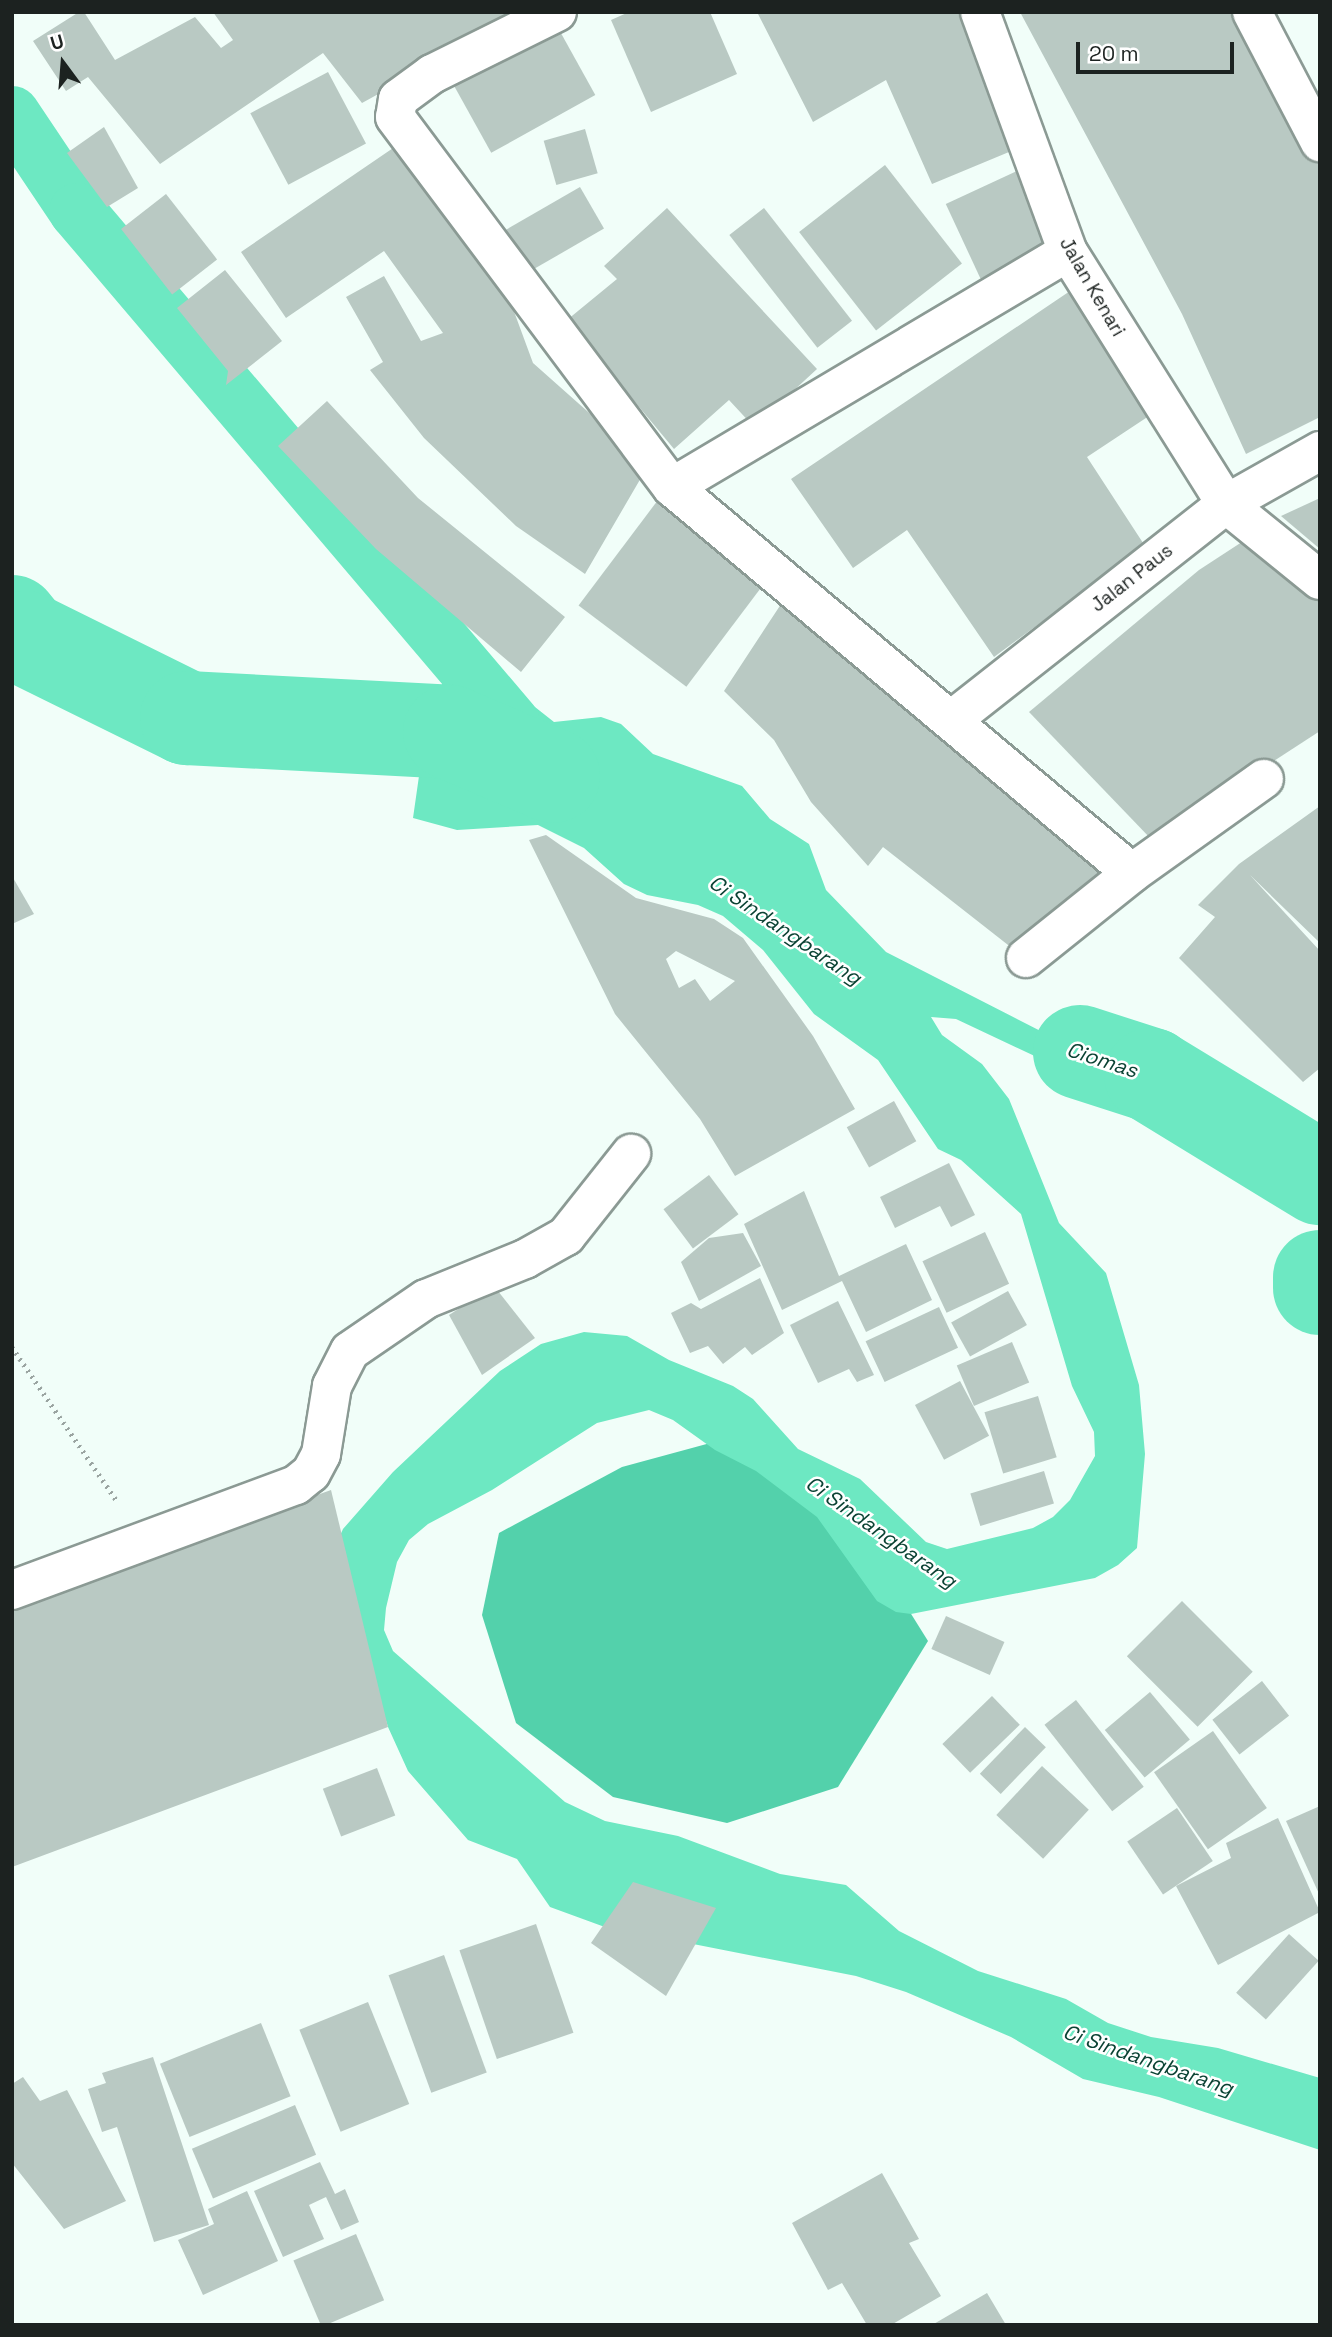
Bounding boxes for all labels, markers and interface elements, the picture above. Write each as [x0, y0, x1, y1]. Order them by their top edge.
north arrow [28, 28, 98, 98]
scale bar [1080, 28, 1238, 72]
text: U [47, 29, 67, 56]
text: 20 m [1089, 40, 1139, 67]
street label: Jalan Kenari [1054, 233, 1130, 341]
street label: Jalan Paus [1087, 539, 1177, 617]
water label: Ci Sindangbarang [704, 870, 866, 990]
water label: Ciomas [1064, 1037, 1140, 1083]
water label: Ci Sindangbarang [801, 1470, 961, 1594]
water label: Ci Sindangbarang [1060, 2019, 1236, 2101]

